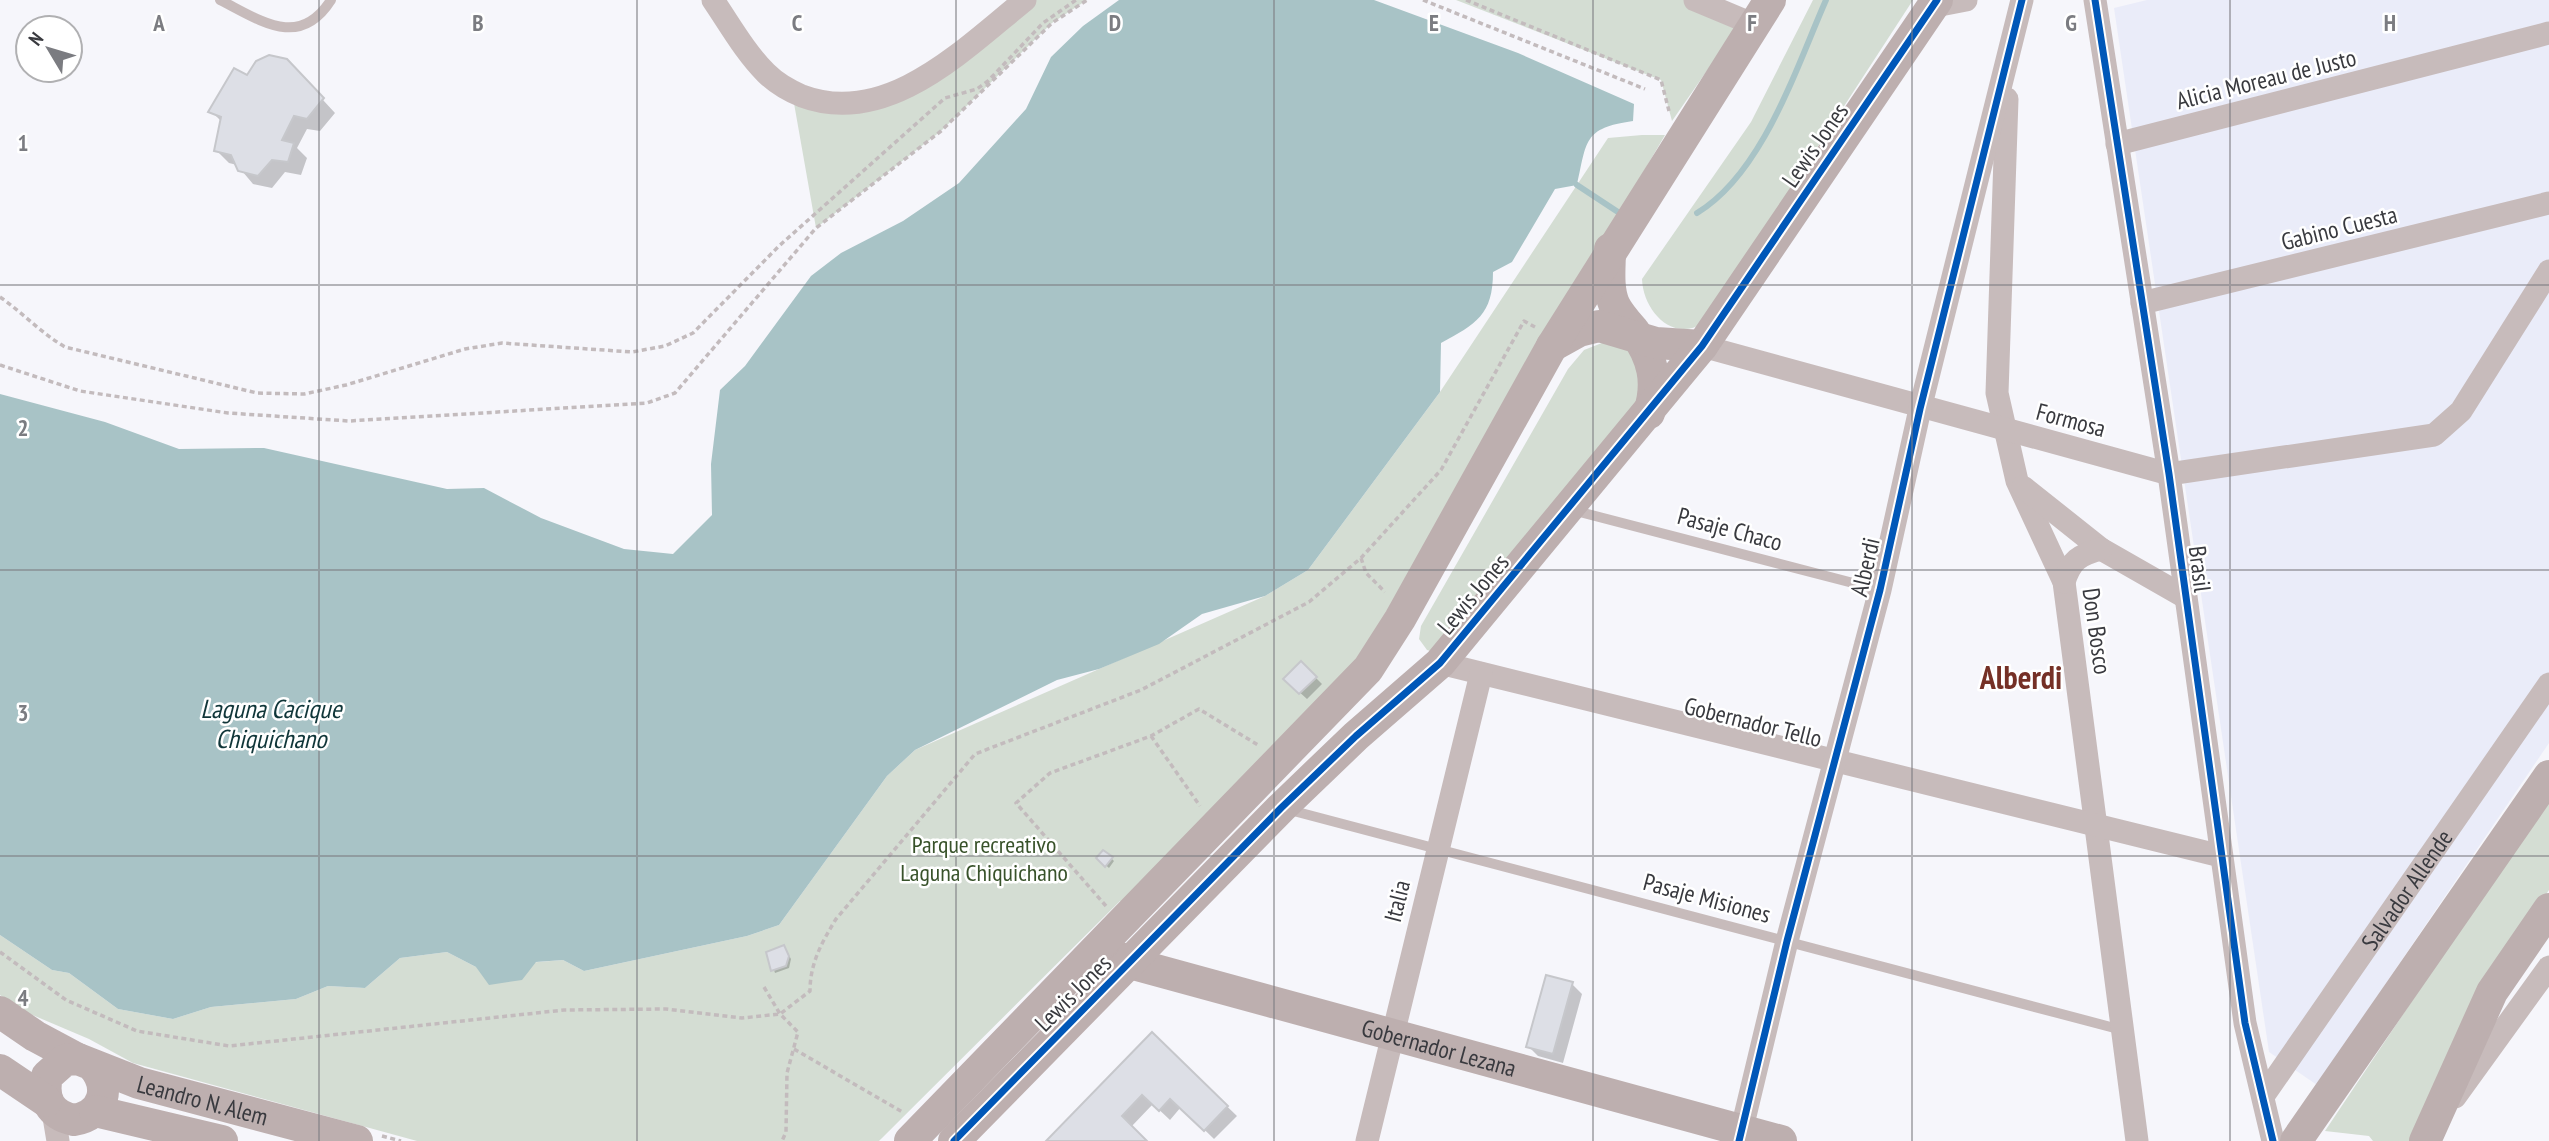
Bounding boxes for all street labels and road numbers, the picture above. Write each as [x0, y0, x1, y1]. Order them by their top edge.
street label: Alicia Moreau de Justo [2173, 42, 2359, 116]
street label: Lewis Jones [1775, 97, 1855, 193]
street label: Gabino Cuesta [2278, 199, 2400, 257]
street label: Formosa [2033, 396, 2109, 444]
street label: Pasaje Chaco [1674, 500, 1786, 558]
street label: Alberdi [1843, 535, 1887, 599]
street label: Brasil [2182, 544, 2218, 594]
street label: Lewis Jones [1430, 547, 1516, 641]
street label: Don Bosco [2076, 586, 2118, 676]
street label: Gobernador Tello [1681, 690, 1825, 754]
street label: Salvador Allende [2354, 823, 2459, 956]
street label: Pasaje Misiones [1640, 866, 1774, 930]
street label: Italia [1377, 877, 1417, 925]
street label: Lewis Jones [1028, 948, 1118, 1038]
street label: Gobernador Lezana [1358, 1012, 1520, 1083]
street label: Leandro N. Alem [134, 1068, 271, 1132]

